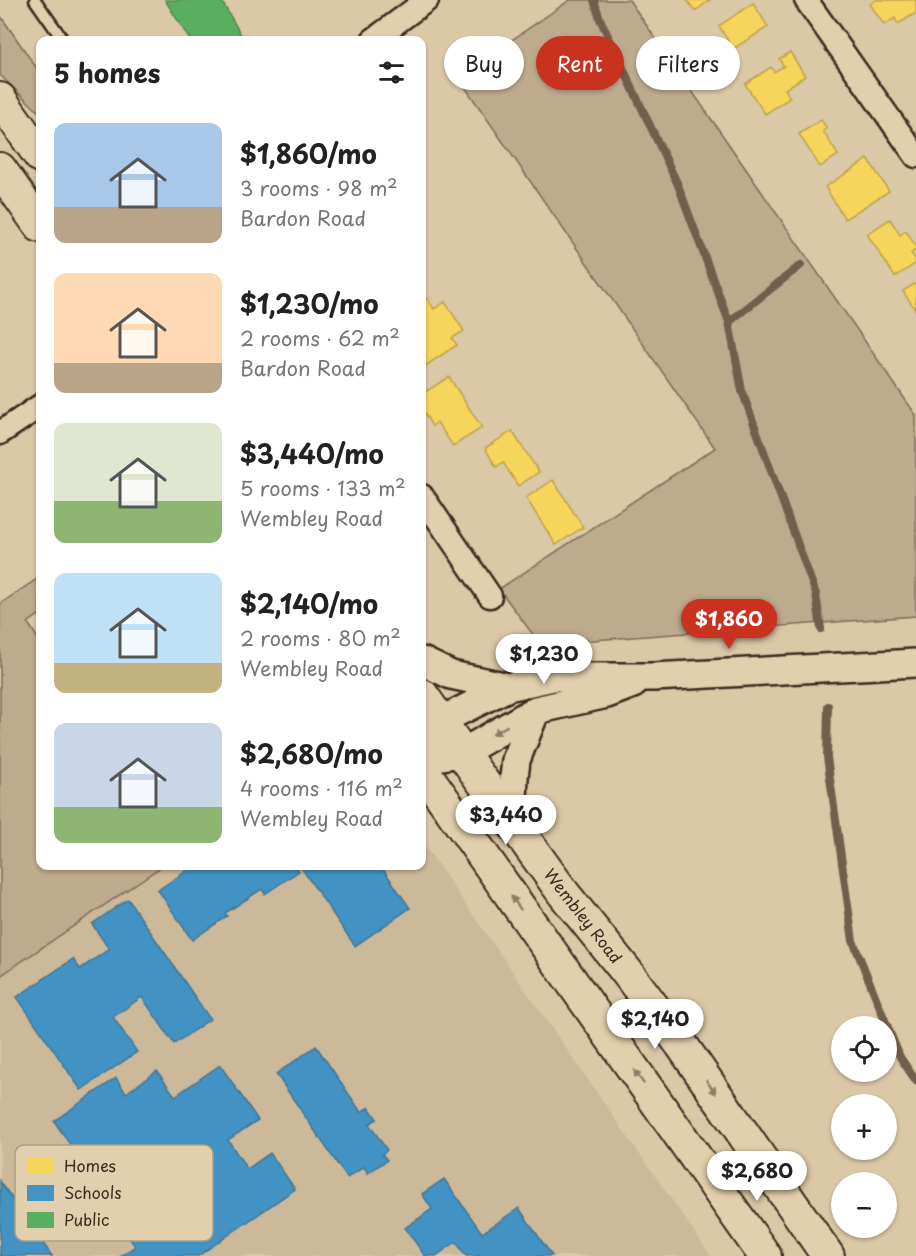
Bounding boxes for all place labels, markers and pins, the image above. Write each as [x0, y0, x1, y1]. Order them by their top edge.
pin: $1,860 [680, 599, 778, 650]
pin: $1,230 [495, 634, 593, 685]
pin: $3,440 [457, 795, 555, 846]
pin: $2,140 [606, 999, 704, 1050]
pin: $2,680 [708, 1151, 806, 1202]

